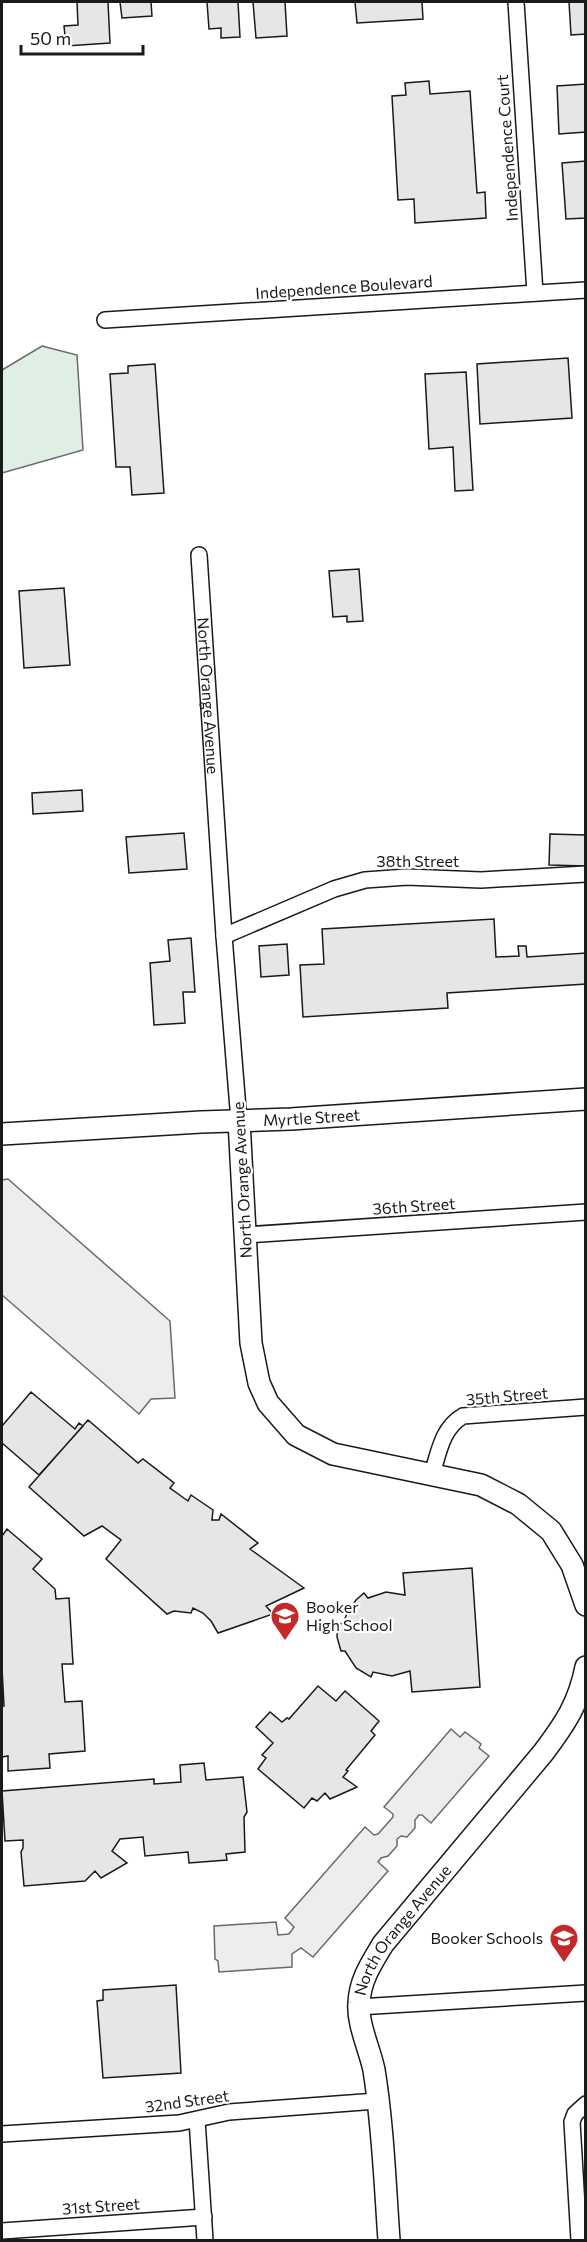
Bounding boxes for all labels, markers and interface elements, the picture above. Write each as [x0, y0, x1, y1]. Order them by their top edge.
scale bar [21, 18, 142, 56]
text: 50 m [30, 27, 71, 49]
street label: Independence Court [492, 74, 521, 222]
street label: Independence Boulevard [255, 271, 433, 302]
street label: North Orange Avenue [194, 617, 223, 775]
street label: 38th Street [377, 851, 460, 870]
street label: North Orange Avenue [228, 1101, 255, 1259]
street label: Myrtle Street [263, 1104, 361, 1129]
street label: 36th Street [372, 1193, 456, 1218]
street label: 35th Street [465, 1382, 549, 1409]
place label: Booker High School [306, 1597, 393, 1634]
school or university icon: Booker High School [269, 1600, 301, 1642]
street label: North Orange Avenue [350, 1861, 454, 1997]
school or university icon: Booker Schools [548, 1922, 580, 1964]
place label: Booker Schools [430, 1928, 543, 1947]
street label: 32nd Street [144, 2085, 231, 2116]
street label: 31st Street [61, 2193, 141, 2218]

